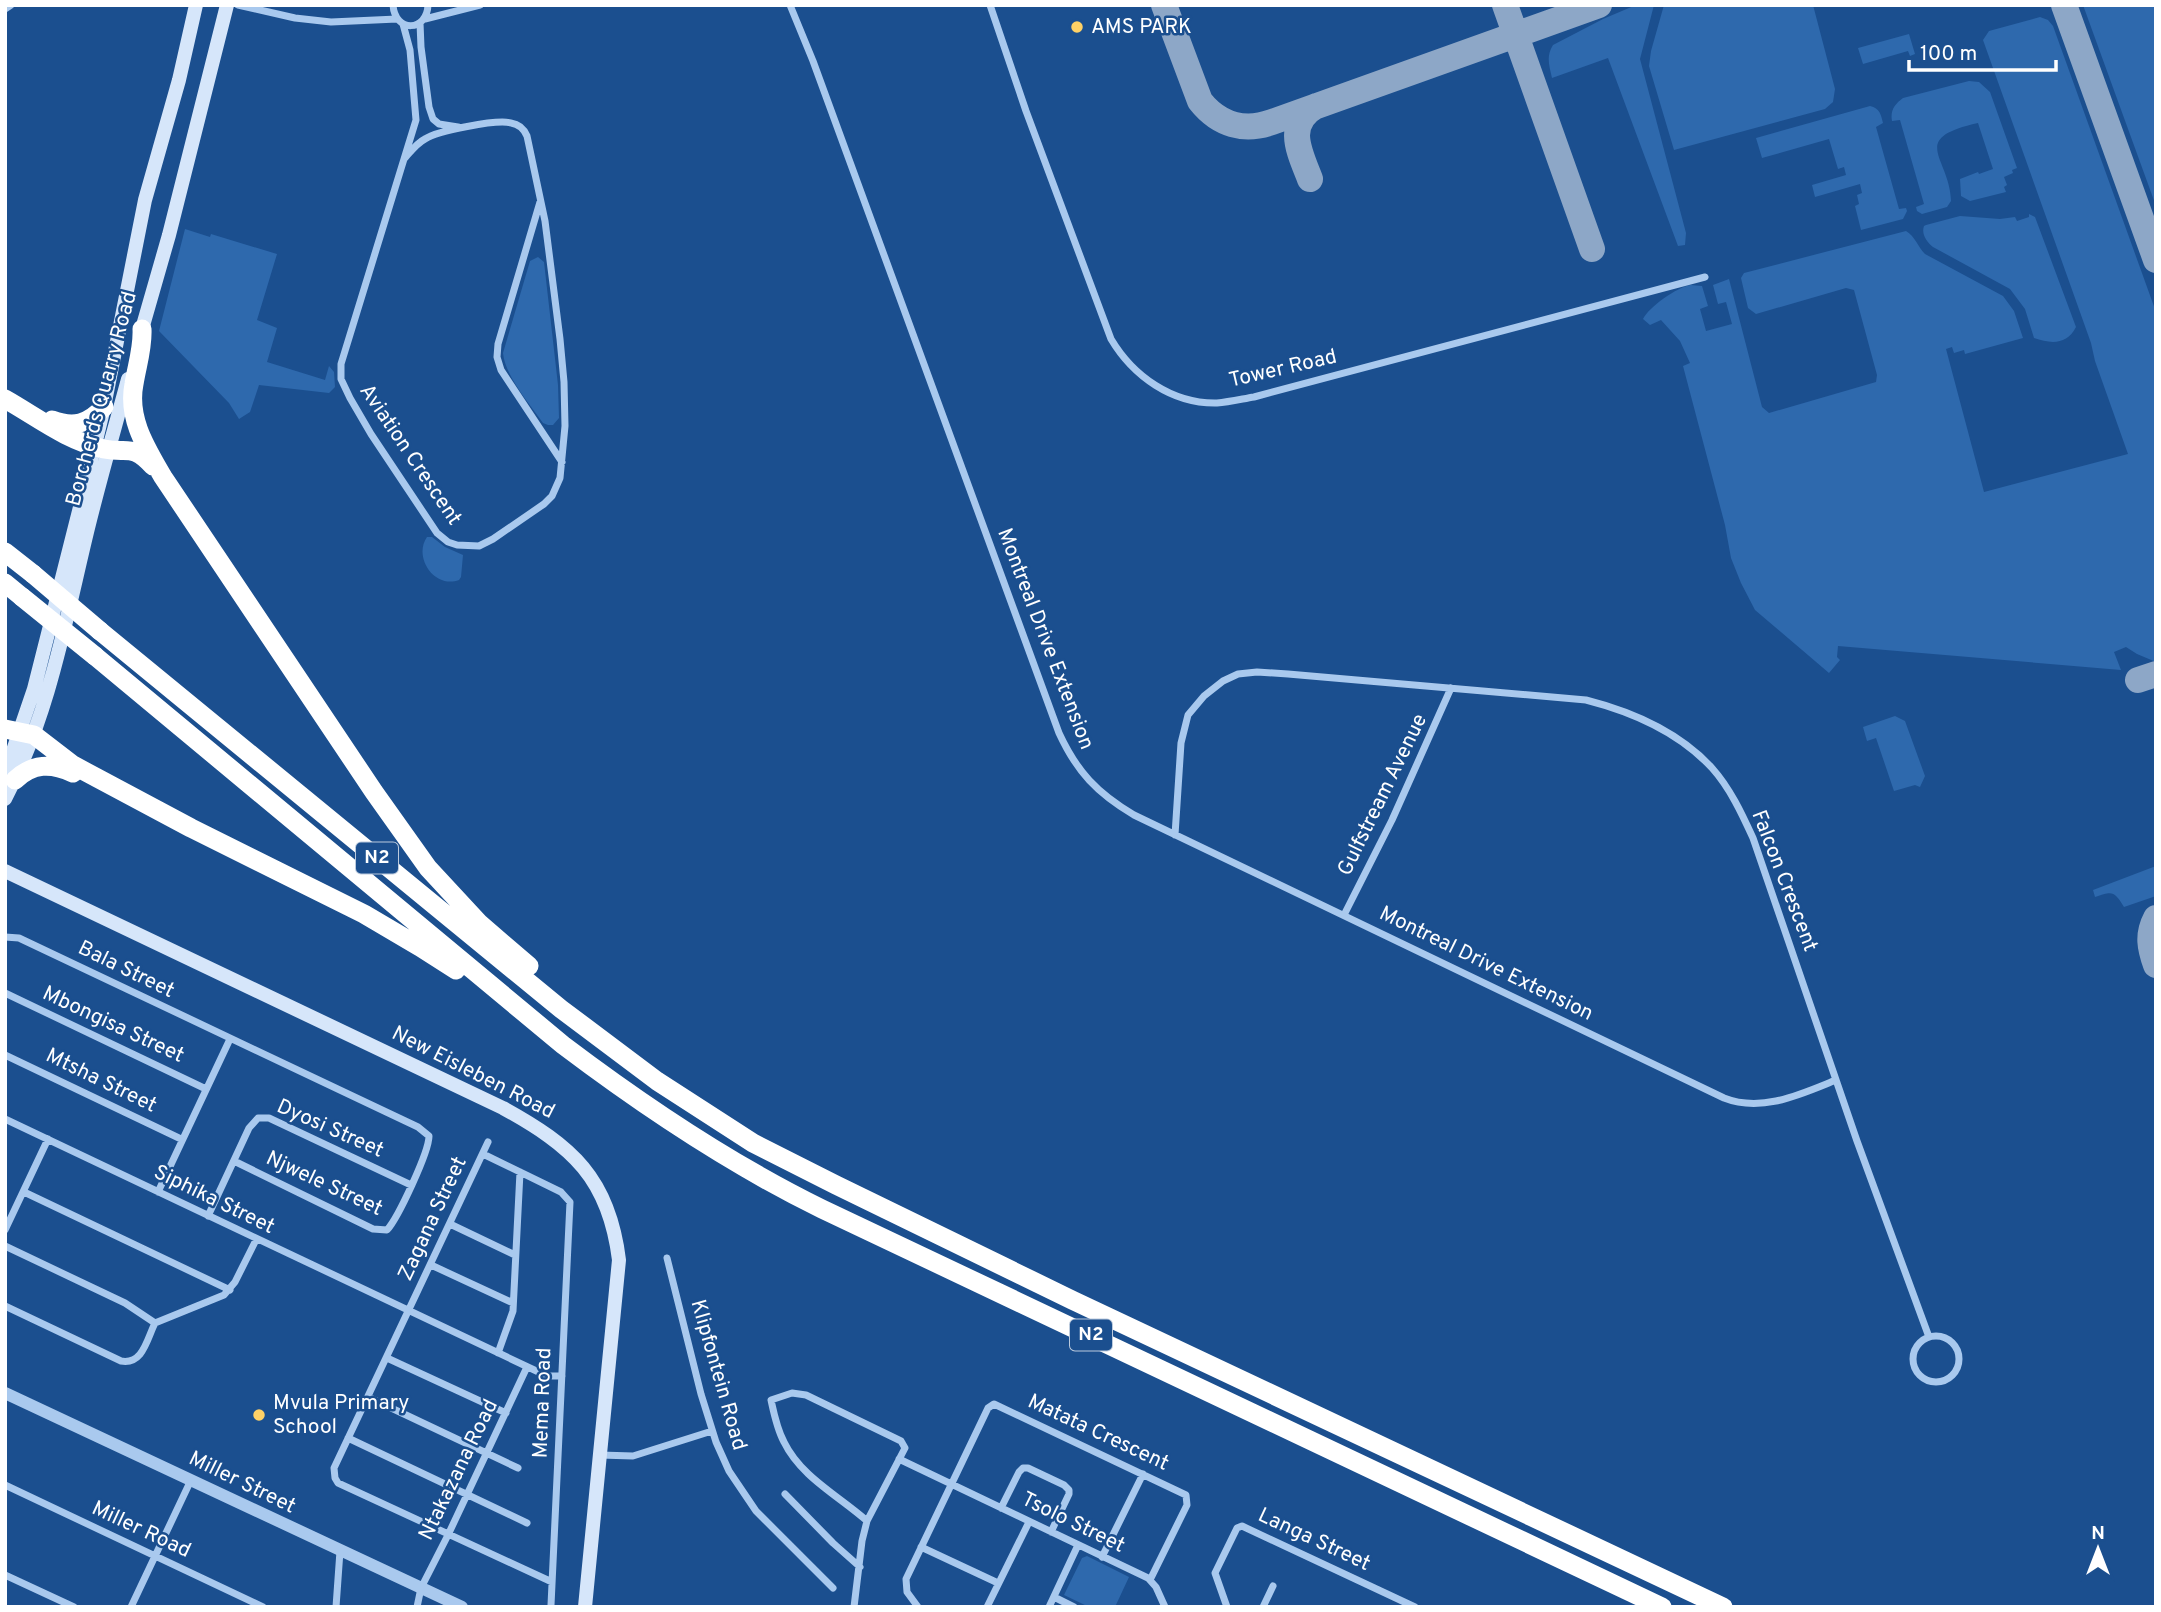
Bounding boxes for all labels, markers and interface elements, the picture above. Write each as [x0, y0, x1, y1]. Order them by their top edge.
place label: AMS PARK [1091, 14, 1192, 41]
marker: AMS PARK [1069, 19, 1085, 35]
scale bar [1909, 28, 2056, 72]
text: 100 m [1920, 41, 1977, 68]
street label: Borcherds Quarry Road [60, 289, 144, 509]
street label: Tower Road [1226, 343, 1340, 395]
street label: Aviation Crescent [353, 379, 467, 531]
street label: Montreal Drive Extension [990, 524, 1100, 754]
street label: Gulfstream Avenue [1332, 709, 1434, 881]
street label: Falcon Crescent [1745, 806, 1823, 956]
road number: N2 [356, 842, 398, 874]
street label: Montreal Drive Extension [1374, 900, 1598, 1028]
street label: Bala Street [73, 935, 179, 1005]
street label: Mbongisa Street [38, 980, 188, 1070]
street label: New Eisleben Road [387, 1020, 559, 1126]
street label: Mtsha Street [41, 1043, 161, 1119]
street label: Dyosi Street [272, 1093, 388, 1165]
street label: Njwele Street [261, 1145, 387, 1223]
street label: Zagana Street [392, 1153, 474, 1285]
street label: Siphika Street [149, 1159, 279, 1241]
street label: Klipfontein Road [684, 1296, 752, 1454]
road number: N2 [1070, 1320, 1112, 1350]
street label: Mema Road [528, 1347, 558, 1459]
street label: Matata Crescent [1023, 1388, 1173, 1478]
place label: Mvula Primary School [273, 1390, 409, 1441]
street label: Ntakazana Road [413, 1395, 505, 1545]
marker: Mvula Primary School [251, 1407, 267, 1423]
street label: Miller Street [184, 1446, 300, 1520]
street label: Tsolo Street [1017, 1486, 1129, 1560]
street label: Miller Road [87, 1495, 195, 1565]
street label: Langa Street [1253, 1502, 1375, 1578]
north arrow [2063, 1514, 2133, 1584]
text: N [2091, 1522, 2105, 1546]

